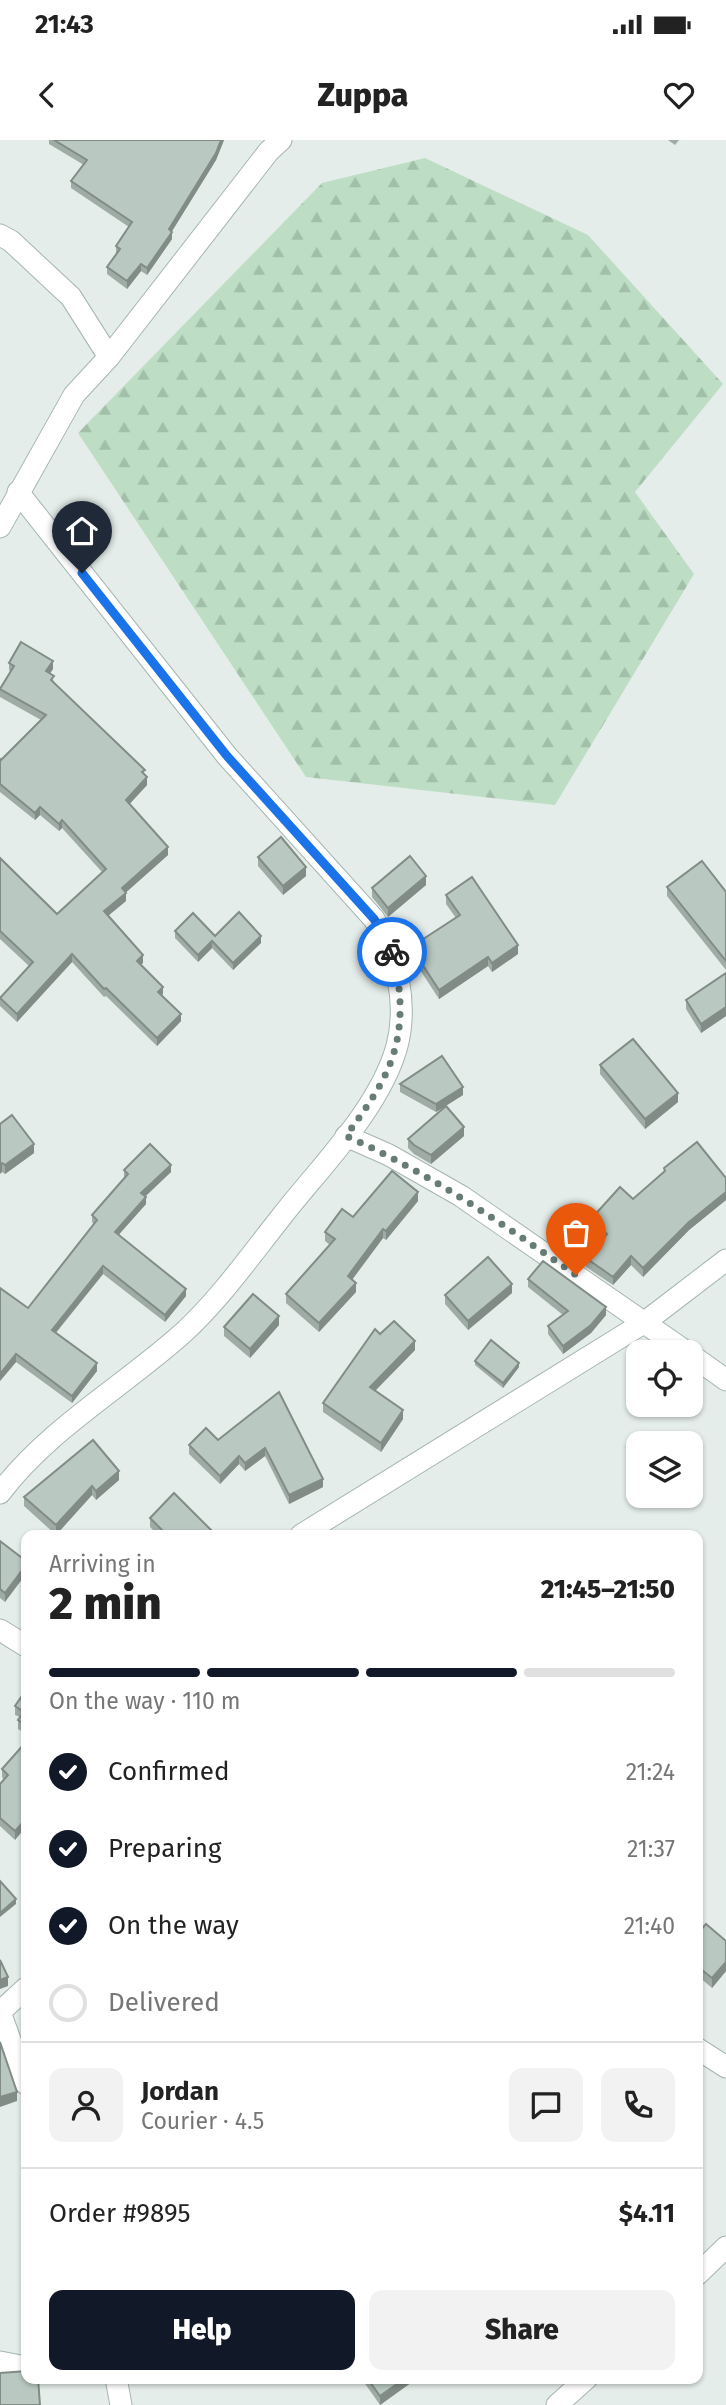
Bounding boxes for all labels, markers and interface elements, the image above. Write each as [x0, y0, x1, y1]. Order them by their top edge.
text: 21:43 [35, 9, 94, 40]
icon: back [28, 76, 66, 114]
text: Zuppa [318, 76, 408, 114]
icon: heart [660, 76, 698, 114]
pin [52, 501, 112, 573]
icon: home [63, 512, 101, 550]
courier [357, 917, 427, 987]
icon: bike [373, 933, 411, 971]
pin [546, 1203, 606, 1275]
icon: bag [557, 1214, 595, 1252]
map controls [626, 1340, 703, 1508]
button: locate [626, 1340, 703, 1417]
button: layers [626, 1431, 703, 1508]
text: Arriving in [49, 1550, 156, 1578]
text: 21:45–21:50 [541, 1574, 675, 1605]
text: 2 min [49, 1576, 162, 1631]
text: On the way · 110 m [49, 1687, 241, 1715]
icon: check [49, 1753, 87, 1791]
text: Confirmed [108, 1756, 229, 1787]
text: 21:24 [626, 1758, 675, 1786]
icon: check [49, 1830, 87, 1868]
text: Preparing [108, 1833, 221, 1864]
text: 21:37 [627, 1835, 675, 1863]
icon: check [49, 1907, 87, 1945]
text: On the way [108, 1910, 239, 1941]
text: 21:40 [624, 1912, 675, 1940]
text: Delivered [108, 1987, 220, 2018]
button: person [49, 2068, 123, 2142]
button: chat [509, 2068, 583, 2142]
button: phone [601, 2068, 675, 2142]
text: Jordan [141, 2076, 219, 2107]
text: Courier · 4.5 [141, 2107, 264, 2135]
text: Order #9895 [49, 2198, 191, 2229]
text: $4.11 [619, 2198, 675, 2229]
button: Help [49, 2290, 355, 2370]
button: Share [369, 2290, 675, 2370]

